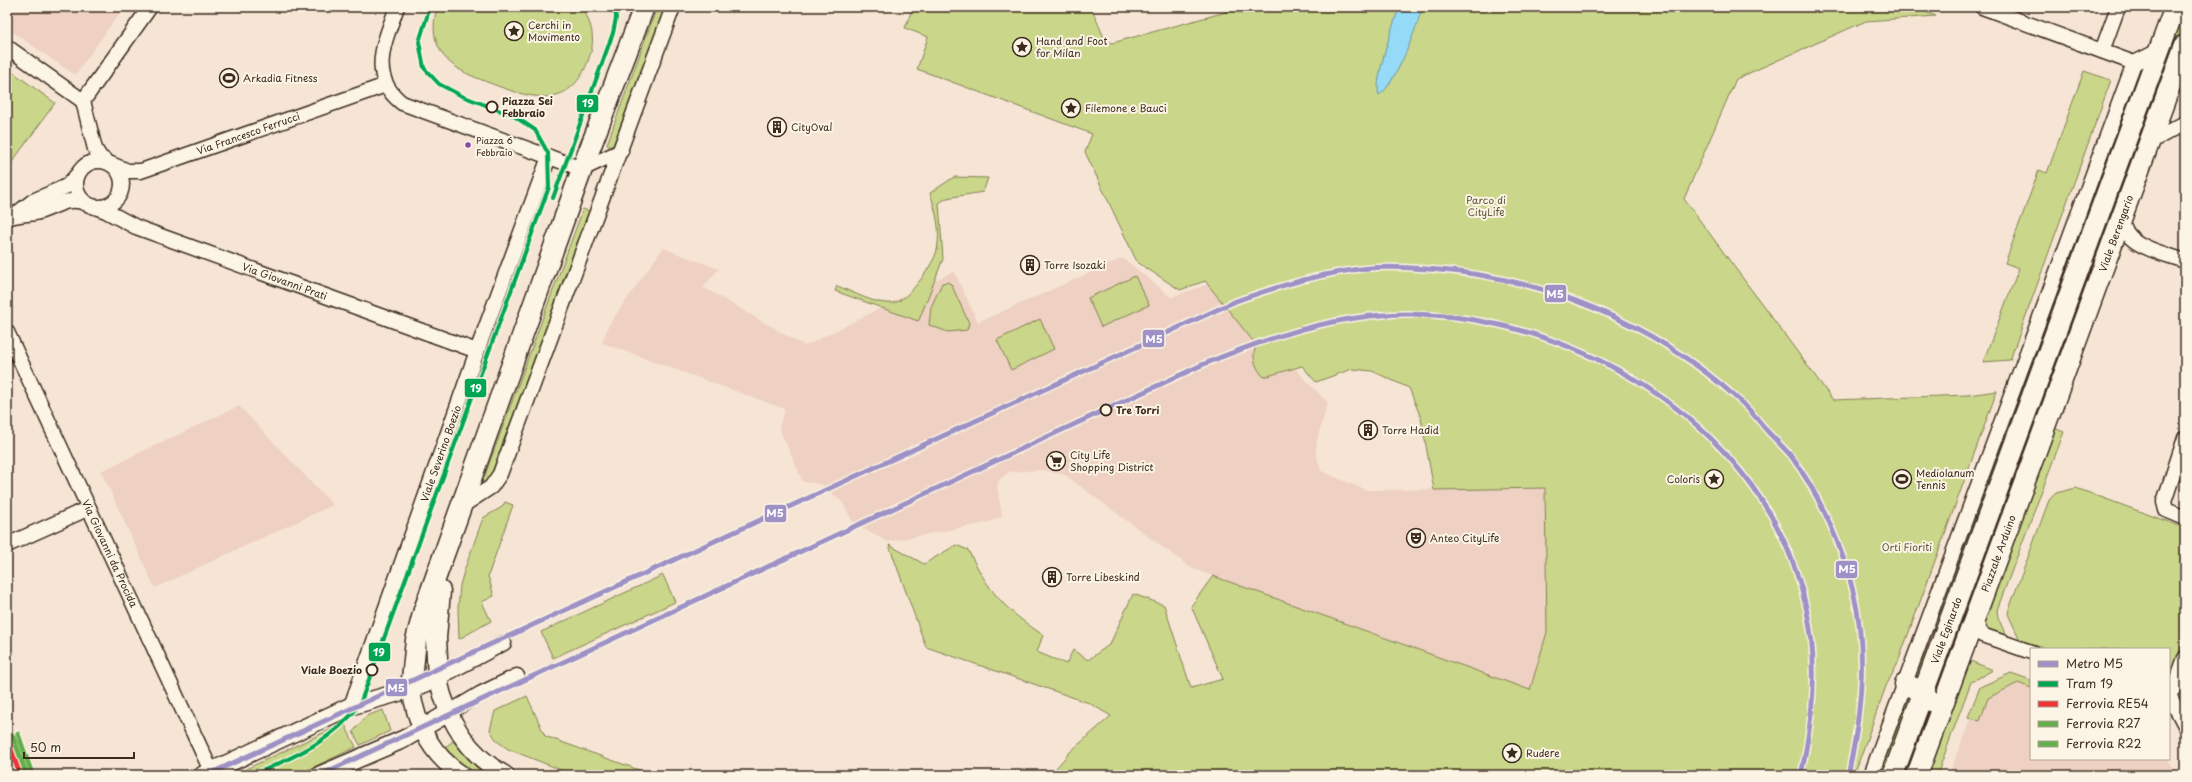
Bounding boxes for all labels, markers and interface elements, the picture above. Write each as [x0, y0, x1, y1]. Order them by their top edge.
place label: Cerchi in Movimento [528, 17, 581, 44]
place icon: Cerchi in Movimento [503, 20, 525, 42]
place label: Hand and Foot for Milan [1036, 33, 1107, 60]
place icon: Hand and Foot for Milan [1011, 36, 1033, 58]
sports icon: Arkadia Fitness [218, 67, 240, 89]
place label: Arkadia Fitness [243, 70, 318, 85]
place label: Piazza Sei Febbraio [502, 93, 553, 120]
line badge: 19 [576, 94, 599, 113]
text: 19 [582, 94, 594, 111]
place icon: Filemone e Bauci [1060, 97, 1082, 119]
marker: Piazza Sei Febbraio [485, 100, 499, 114]
place label: Filemone e Bauci [1085, 100, 1167, 115]
street label: Via Francesco Ferrucci [194, 108, 302, 158]
building icon: CityOval [766, 116, 788, 138]
place label: CityOval [791, 119, 833, 135]
place label: Piazza 6 Febbraio [476, 133, 513, 159]
marker: Piazza 6 Febbraio [463, 140, 473, 150]
park label: Parco di CityLife [1466, 192, 1506, 219]
street label: Viale Berengario [2094, 192, 2136, 274]
building icon: Torre Isozaki [1019, 254, 1041, 276]
place label: Torre Isozaki [1044, 257, 1106, 272]
street label: Via Giovanni Prati [240, 258, 330, 303]
line badge: M5 [1544, 284, 1567, 303]
text: M5 [1546, 285, 1564, 302]
line badge: M5 [1142, 329, 1165, 348]
text: M5 [1145, 330, 1163, 347]
line badge: 19 [464, 378, 487, 398]
text: 19 [470, 379, 482, 396]
place label: Tre Torri [1116, 402, 1160, 417]
street label: Viale Severino Boezio [416, 403, 464, 504]
marker: Tre Torri [1099, 403, 1113, 417]
building icon: Torre Hadid [1357, 419, 1379, 441]
place label: Torre Hadid [1382, 422, 1439, 437]
place label: City Life Shopping District [1070, 447, 1153, 474]
supermarket icon: City Life Shopping District [1045, 450, 1067, 472]
place label: Mediolanum Tennis [1916, 465, 1974, 492]
place icon: Coloris [1703, 468, 1725, 490]
sports icon: Mediolanum Tennis [1891, 468, 1913, 490]
place label: Coloris [1667, 471, 1700, 486]
street label: Via Giovanni da Procida [79, 497, 142, 610]
line badge: M5 [764, 504, 787, 523]
text: M5 [766, 504, 784, 521]
street label: Piazzale Arduino [1977, 512, 2019, 594]
theatre icon: Anteo CityLife [1405, 527, 1427, 549]
place label: Anteo CityLife [1430, 530, 1499, 545]
park label: Orti Fioriti [1882, 539, 1932, 554]
line badge: M5 [1835, 560, 1858, 579]
text: M5 [1838, 560, 1856, 577]
building icon: Torre Libeskind [1041, 566, 1063, 588]
place label: Torre Libeskind [1066, 569, 1140, 584]
street label: Viale Eginardo [1926, 594, 1965, 666]
line badge: 19 [368, 642, 391, 662]
text: 19 [373, 643, 385, 660]
legend [2030, 648, 2170, 760]
text: Metro M5 [2066, 654, 2123, 672]
place label: Viale Boezio [301, 662, 362, 677]
marker: Viale Boezio [365, 663, 379, 677]
text: Tram 19 [2066, 674, 2113, 692]
line badge: M5 [385, 678, 408, 697]
text: M5 [387, 679, 405, 696]
text: Ferrovia RE54 [2066, 694, 2149, 712]
text: Ferrovia R27 [2066, 714, 2140, 732]
scale bar [24, 734, 134, 760]
text: Ferrovia R22 [2066, 734, 2142, 752]
text: 50 m [30, 738, 61, 756]
place icon: Rudere [1501, 742, 1523, 764]
place label: Rudere [1526, 745, 1560, 760]

